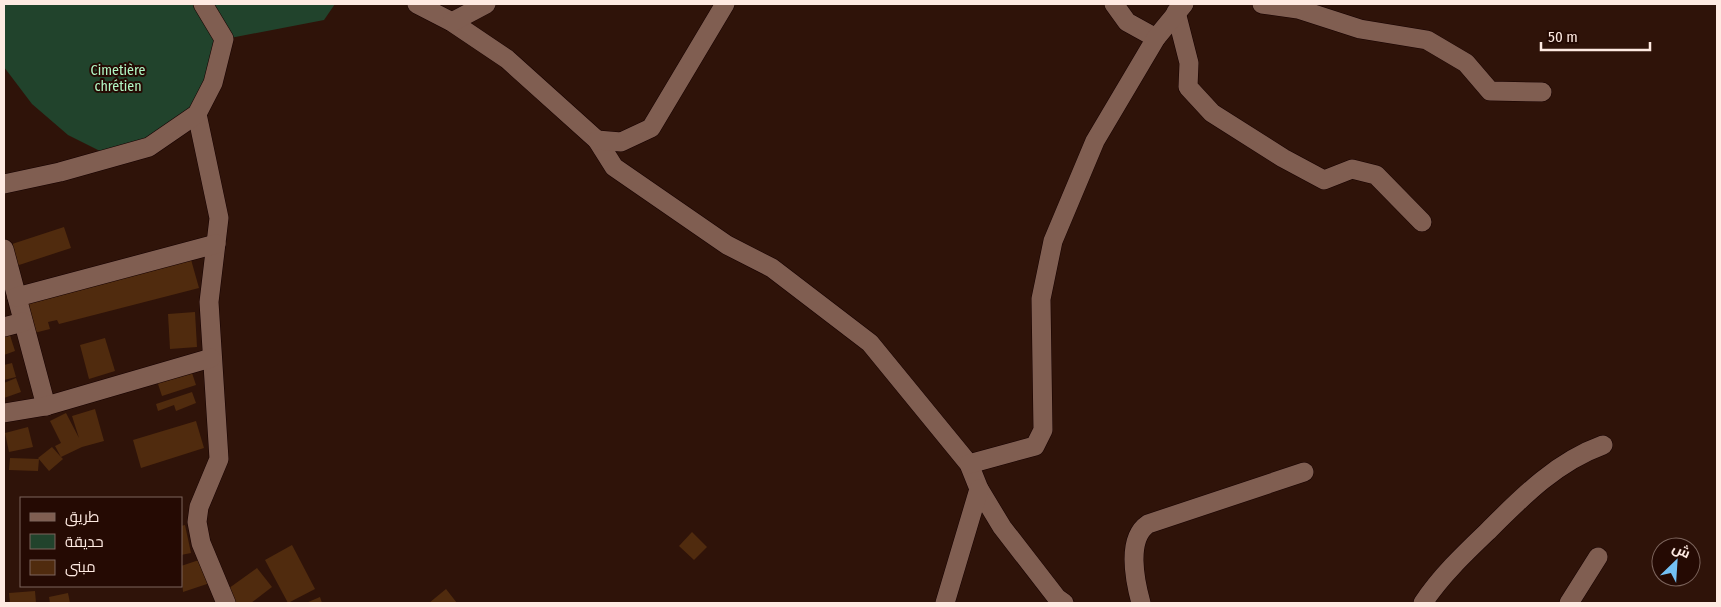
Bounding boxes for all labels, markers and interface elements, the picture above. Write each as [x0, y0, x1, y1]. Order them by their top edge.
scale bar [1541, 20, 1650, 52]
text: 50 m [1548, 28, 1578, 46]
park label: Cimetière chrétien [91, 62, 145, 95]
legend [20, 497, 182, 587]
text: طريق [65, 508, 99, 527]
text: حديقة [65, 533, 104, 551]
north arrow [1651, 537, 1701, 587]
text: ش [1670, 539, 1693, 562]
text: مبنى [65, 558, 96, 577]

